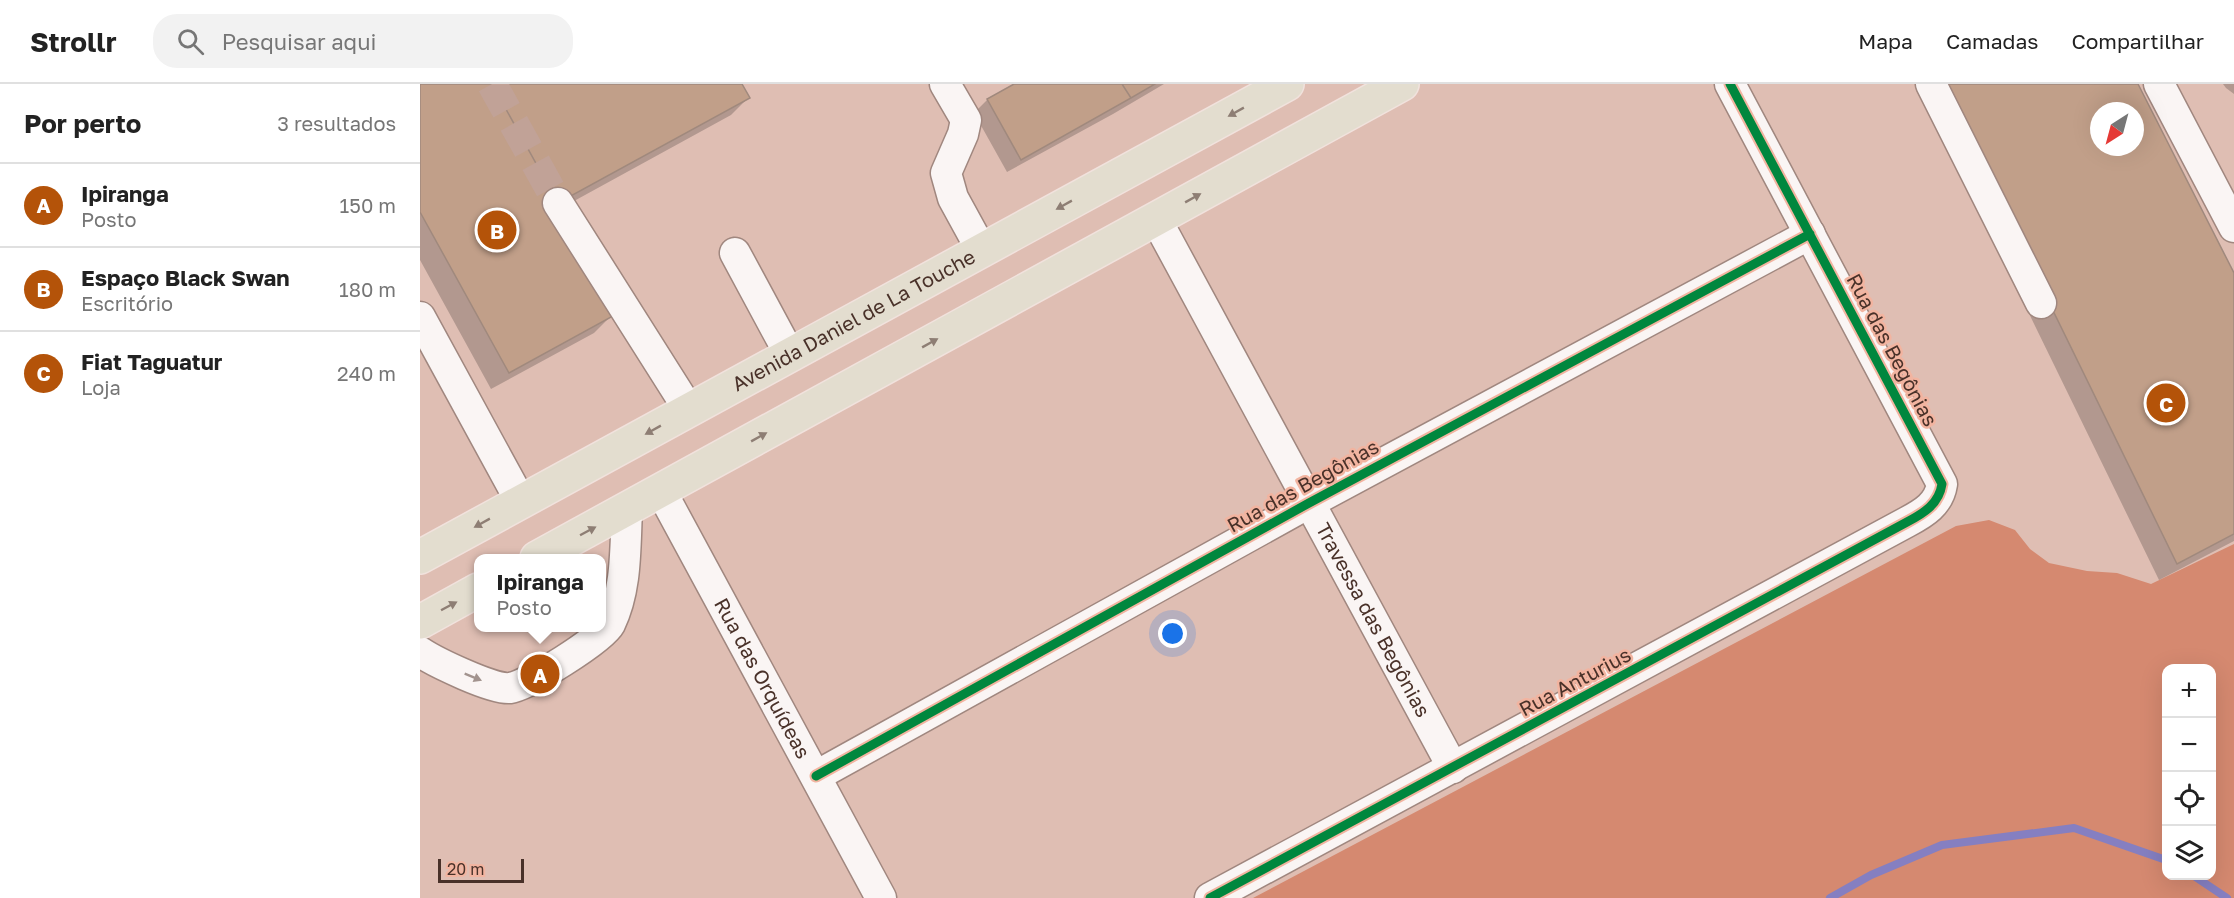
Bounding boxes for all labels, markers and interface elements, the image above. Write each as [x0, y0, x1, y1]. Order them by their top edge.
search box [153, 14, 573, 68]
text: Strollr [30, 25, 117, 58]
icon: search [174, 25, 207, 58]
text: Pesquisar aqui [222, 28, 376, 55]
text: Mapa [1858, 28, 1913, 54]
text: Camadas [1946, 28, 2038, 54]
text: Compartilhar [2071, 28, 2204, 54]
north arrow [2090, 102, 2144, 156]
one-way arrow [1227, 107, 1244, 117]
text: Por perto [24, 108, 141, 139]
text: 3 resultados [277, 111, 396, 135]
text: Ipiranga [81, 180, 169, 207]
text: A [36, 193, 51, 217]
text: 150 m [340, 193, 396, 217]
one-way arrow [1185, 193, 1202, 203]
one-way arrow [1056, 200, 1073, 210]
text: Posto [81, 207, 137, 231]
pin: B [478, 208, 517, 252]
street label: Avenida Daniel de La Touche [727, 244, 979, 396]
text: Espaço Black Swan [81, 264, 290, 291]
street label: Rua das Begônias [1842, 269, 1943, 430]
text: B [36, 277, 51, 301]
text: 180 m [339, 277, 396, 301]
text: Escritório [81, 291, 173, 315]
one-way arrow [922, 338, 939, 348]
text: Fiat Taguatur [81, 348, 222, 375]
text: C [36, 361, 51, 385]
text: 240 m [337, 361, 396, 385]
text: Loja [81, 375, 121, 399]
pin: C [2146, 380, 2186, 426]
one-way arrow [645, 424, 662, 434]
one-way arrow [751, 432, 768, 442]
street label: Rua das Begônias [1222, 434, 1383, 537]
one-way arrow [474, 518, 491, 528]
street label: Travessa das Begônias [1312, 518, 1436, 721]
one-way arrow [580, 526, 597, 536]
popup [474, 554, 606, 632]
text: Ipiranga [496, 568, 584, 595]
street label: Rua das Orquídeas [710, 593, 816, 762]
text: Posto [496, 595, 552, 619]
one-way arrow [441, 601, 458, 611]
your location [1158, 619, 1187, 648]
street label: Rua Anturius [1515, 642, 1634, 721]
pin: A [520, 652, 560, 696]
map controls [2162, 664, 2216, 880]
button: + [2162, 664, 2216, 718]
one-way arrow [464, 673, 482, 682]
button: − [2162, 718, 2216, 772]
button: locate [2162, 772, 2216, 826]
button: layers [2162, 826, 2216, 880]
scale bar [438, 856, 524, 884]
text: 20 m [447, 859, 484, 879]

